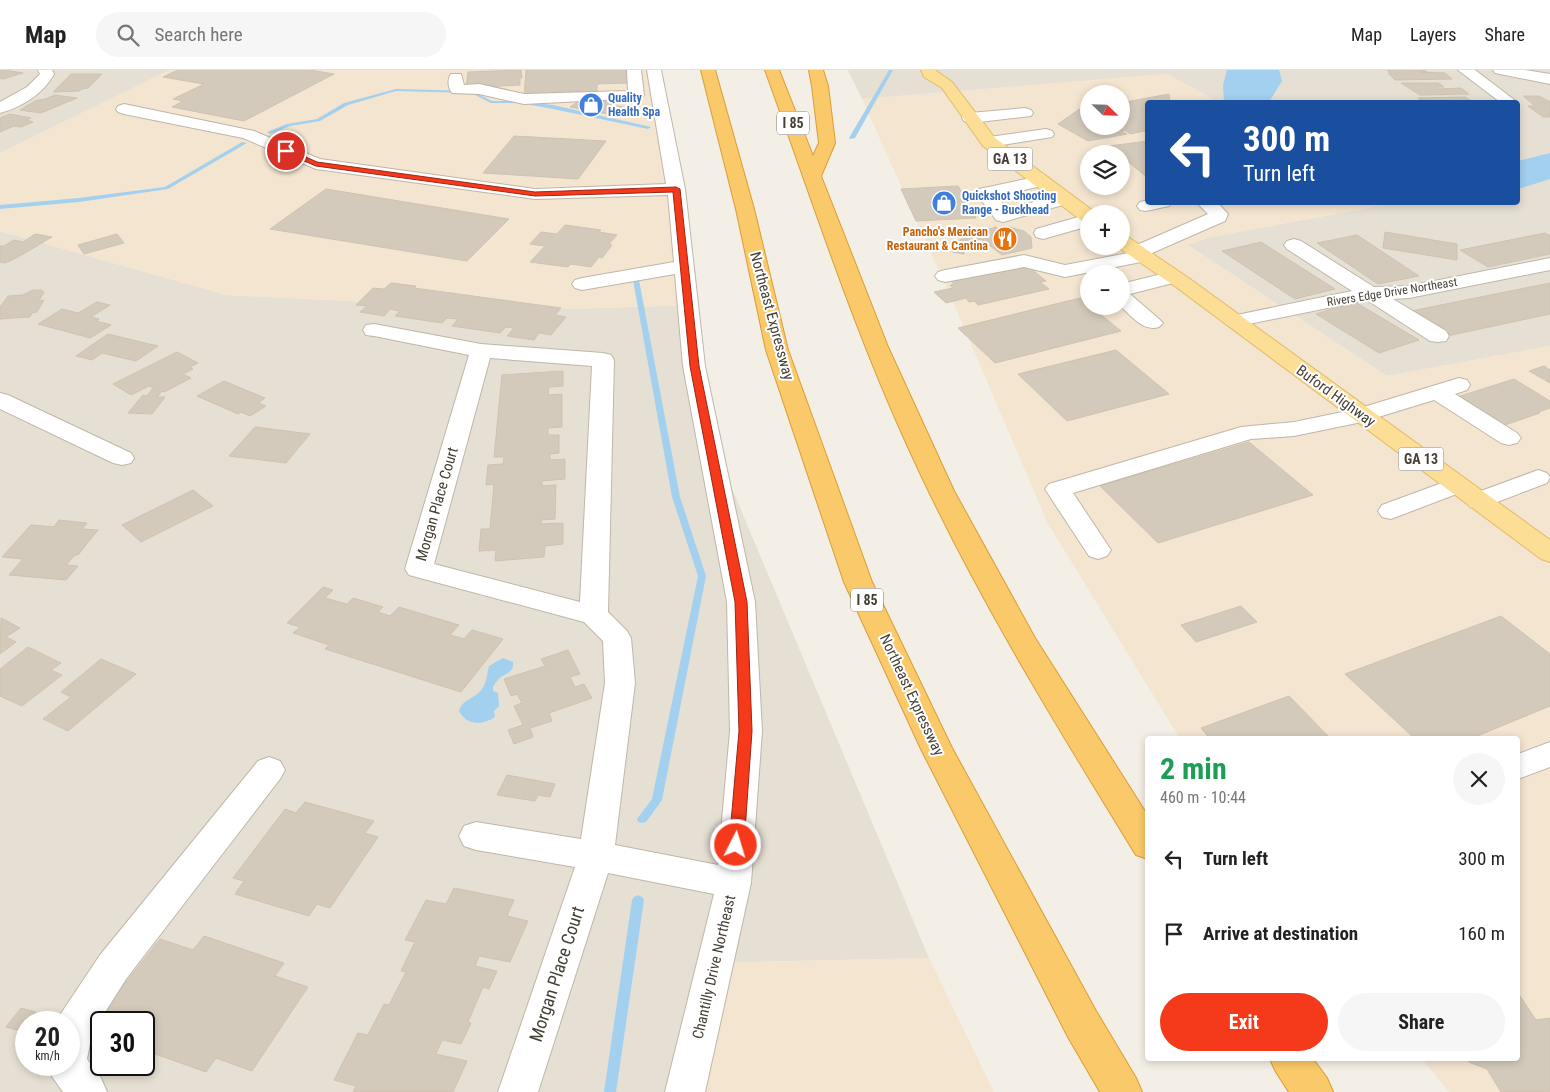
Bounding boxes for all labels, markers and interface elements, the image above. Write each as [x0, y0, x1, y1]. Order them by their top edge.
search box [96, 12, 446, 57]
text: Map [25, 21, 66, 49]
icon: search [114, 21, 142, 49]
text: Search here [154, 23, 243, 46]
text: Map [1351, 24, 1382, 45]
text: Layers [1410, 24, 1457, 45]
text: Share [1485, 24, 1525, 45]
north arrow [1080, 85, 1130, 135]
map controls [1080, 85, 1130, 315]
place label: Quality Health Spa [608, 91, 661, 119]
shop icon: Quality Health Spa [578, 92, 604, 118]
road number: I 85 [777, 112, 809, 134]
text: 300 m [1243, 119, 1330, 160]
icon: left [1160, 120, 1225, 185]
pin [265, 130, 307, 172]
icon: arrive [272, 137, 300, 165]
button: layers [1080, 145, 1130, 195]
road number: GA 13 [988, 148, 1032, 170]
text: Turn left [1243, 161, 1315, 186]
place label: Quickshot Shooting Range - Buckhead [962, 189, 1056, 217]
shop icon: Quickshot Shooting Range - Buckhead [931, 190, 957, 216]
button: + [1080, 205, 1130, 255]
place label: Pancho's Mexican Restaurant & Cantina [887, 225, 988, 253]
restaurant icon: Pancho's Mexican Restaurant & Cantina [992, 226, 1018, 252]
street label: Northeast Expressway [746, 250, 798, 382]
button: − [1080, 265, 1130, 315]
street label: Rivers Edge Drive Northeast [1326, 275, 1459, 309]
street label: Buford Highway [1293, 361, 1379, 431]
street label: Morgan Place Court [412, 445, 462, 563]
road number: GA 13 [1398, 448, 1444, 470]
road number: I 85 [851, 588, 883, 612]
street label: Northeast Expressway [876, 631, 948, 759]
text: 2 min [1160, 751, 1227, 786]
button: close [1453, 753, 1505, 805]
text: 460 m · 10:44 [1160, 788, 1246, 807]
position arrow [709, 818, 761, 870]
icon: left [1160, 845, 1188, 873]
text: Turn left [1203, 847, 1268, 870]
text: 300 m [1458, 847, 1505, 870]
street label: Chantilly Drive Northeast [689, 893, 739, 1041]
street label: Morgan Place Court [525, 903, 588, 1044]
icon: arrive [1160, 920, 1188, 948]
text: Arrive at destination [1203, 922, 1358, 945]
text: 160 m [1458, 922, 1505, 945]
button: Exit [1160, 993, 1328, 1051]
button: Share [1338, 993, 1505, 1051]
speed limit sign: 30 [90, 1011, 155, 1076]
text: 20 [35, 1023, 60, 1052]
text: km/h [35, 1049, 60, 1063]

